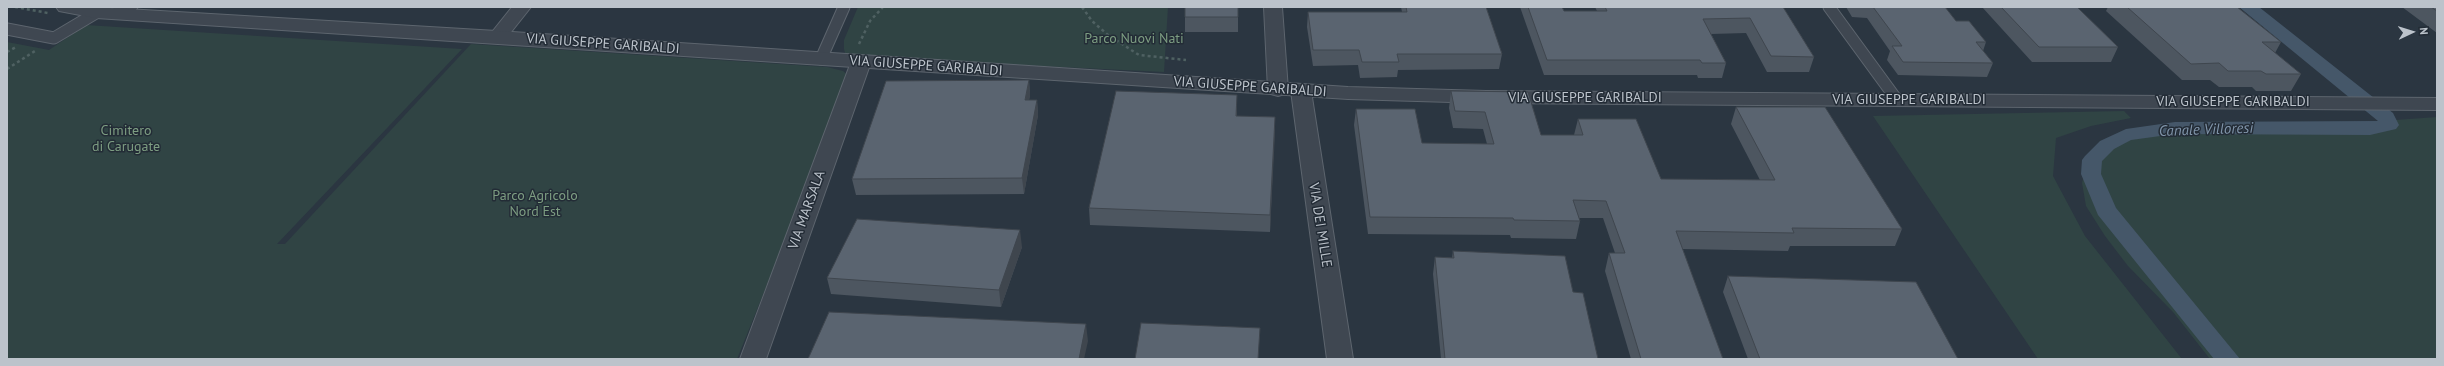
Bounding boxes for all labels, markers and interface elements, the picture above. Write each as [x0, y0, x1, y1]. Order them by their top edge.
north arrow [2392, 12, 2432, 52]
text: N [2417, 27, 2431, 35]
street label: VIA GIUSEPPE GARIBALDI [526, 30, 680, 58]
park label: Parco Nuovi Nati [1084, 31, 1184, 47]
street label: VIA GIUSEPPE GARIBALDI [849, 52, 1003, 80]
street label: VIA GIUSEPPE GARIBALDI [1173, 73, 1327, 101]
street label: VIA GIUSEPPE GARIBALDI [1508, 90, 1662, 106]
street label: VIA GIUSEPPE GARIBALDI [1832, 92, 1986, 108]
street label: VIA GIUSEPPE GARIBALDI [2156, 94, 2310, 110]
water label: Canale Villoresi [2159, 119, 2253, 141]
park label: Cimitero di Carugate [92, 123, 160, 156]
street label: VIA MARSALA [785, 168, 829, 252]
street label: VIA DEI MILLE [1305, 181, 1335, 269]
park label: Parco Agricolo Nord Est [492, 188, 578, 220]

